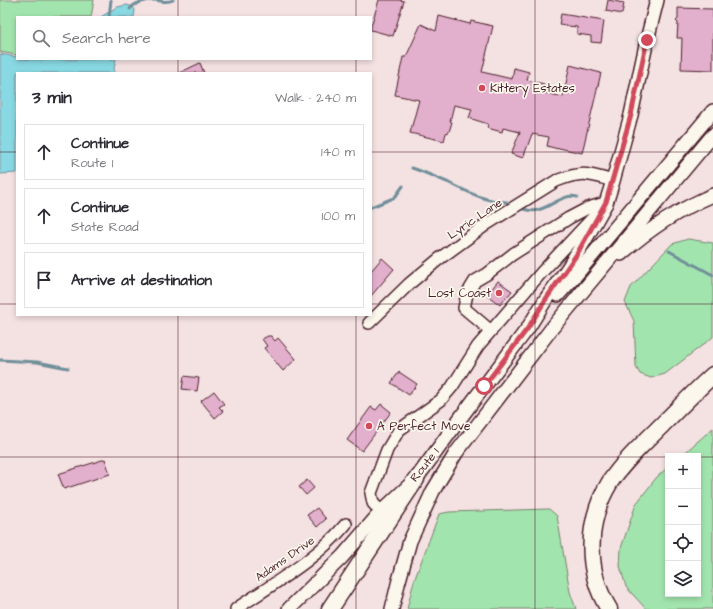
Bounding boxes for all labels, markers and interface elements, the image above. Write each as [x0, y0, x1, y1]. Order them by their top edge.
search box [16, 16, 372, 60]
icon: search [30, 27, 52, 49]
text: Search here [62, 28, 151, 49]
route end [638, 31, 656, 49]
place label: Kittery Estates [490, 80, 575, 98]
marker: Kittery Estates [477, 83, 487, 93]
text: 3 min [32, 86, 72, 110]
text: Walk · 240 m [275, 89, 356, 107]
text: Continue [71, 133, 129, 154]
icon: ahead [33, 141, 55, 163]
text: 140 m [321, 143, 355, 161]
text: Route 1 [71, 154, 113, 172]
street label: Lyric Lane [444, 194, 507, 244]
text: Continue [71, 197, 129, 218]
icon: ahead [33, 205, 55, 227]
text: 100 m [322, 207, 355, 225]
text: State Road [71, 218, 139, 236]
icon: arrive [33, 269, 55, 291]
text: Arrive at destination [71, 270, 212, 291]
place label: Lost Coast [428, 285, 491, 302]
marker: Lost Coast [494, 288, 504, 298]
route start [475, 377, 493, 395]
place label: A Perfect Move [377, 418, 471, 435]
marker: A Perfect Move [364, 421, 374, 431]
street label: Route 1 [406, 444, 444, 486]
map controls [665, 453, 701, 597]
button: + [665, 453, 701, 489]
button: − [665, 489, 701, 525]
button: locate [665, 525, 701, 561]
street label: Adams Drive [252, 532, 319, 586]
button: layers [665, 561, 701, 597]

